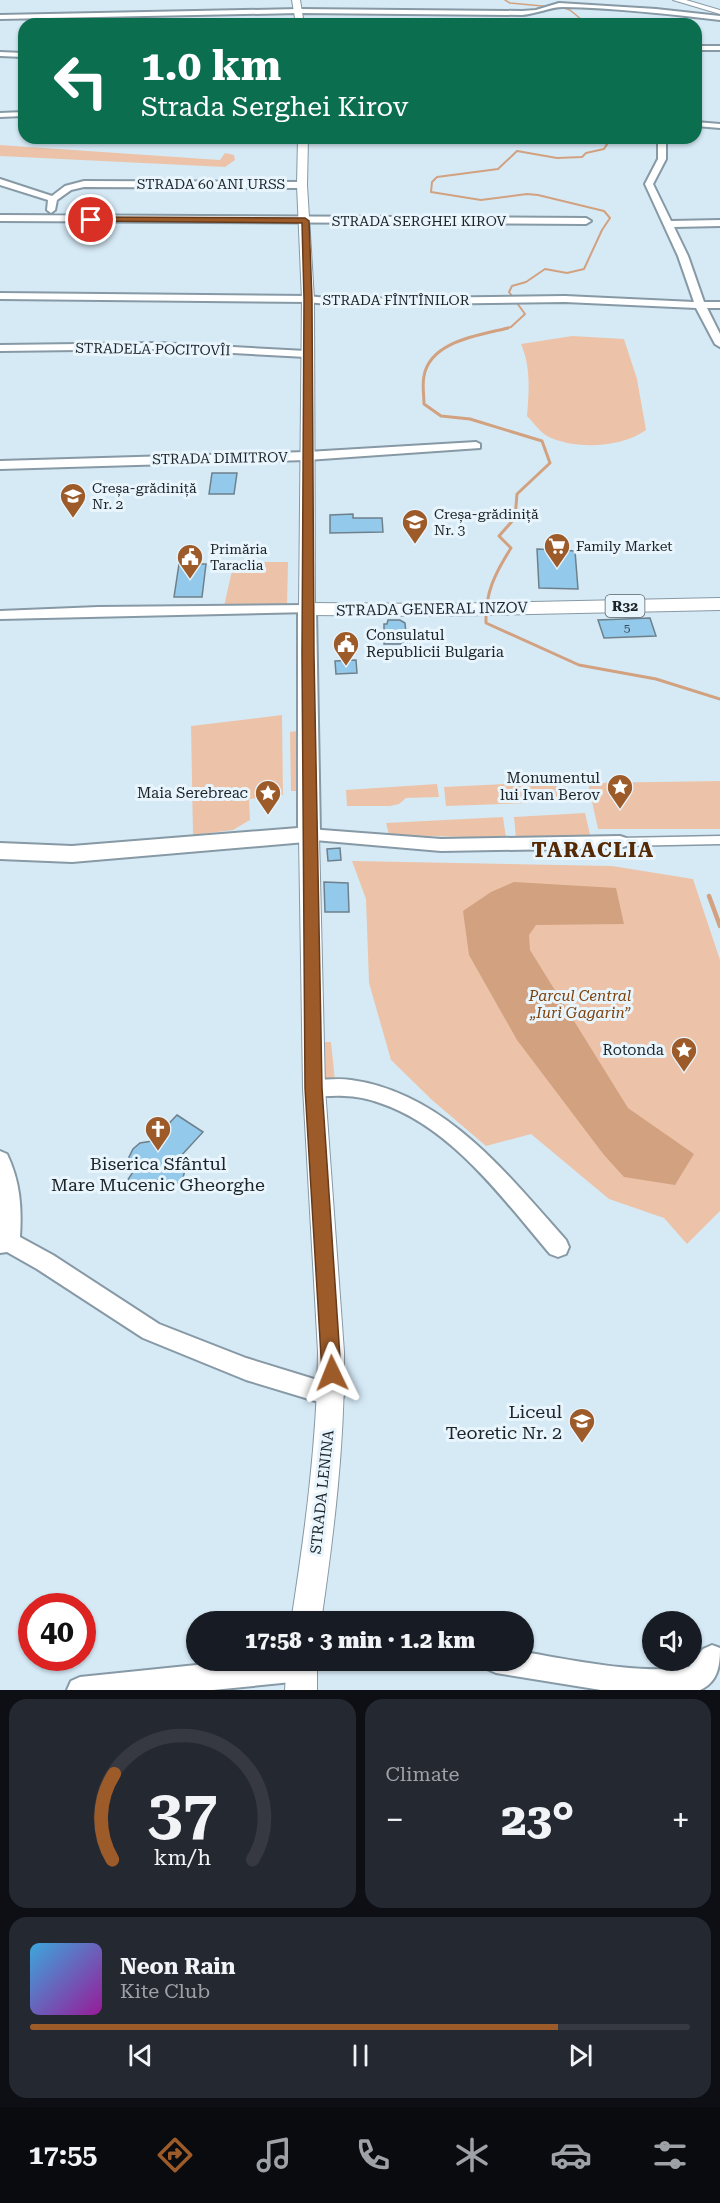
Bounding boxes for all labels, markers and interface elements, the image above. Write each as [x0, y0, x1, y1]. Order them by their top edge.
text: 1.0 km [141, 41, 281, 90]
icon: left [42, 42, 120, 120]
text: Strada Serghei Kirov [141, 91, 408, 123]
street label: STRADA 60 ANI URSS [137, 176, 286, 192]
pin [65, 194, 116, 245]
icon: arrive [74, 203, 107, 236]
street label: STRADA SERGHEI KIROV [332, 213, 507, 229]
street label: STRADA FÎNTÎNILOR [323, 292, 470, 308]
street label: STRADELA POCITOVÎI [75, 340, 231, 358]
street label: STRADA DIMITROV [152, 449, 288, 467]
place label: Creșa-grădiniță Nr. 2 [92, 480, 197, 512]
school or university icon: Creșa-grădiniță Nr. 2 [58, 481, 88, 519]
place label: Creșa-grădiniță Nr. 3 [434, 506, 539, 538]
school or university icon: Creșa-grădiniță Nr. 3 [400, 507, 430, 545]
supermarket icon: Family Market [542, 531, 572, 569]
place label: Family Market [576, 538, 673, 554]
place label: Primăria Taraclia [210, 541, 268, 573]
public building icon: Primăria Taraclia [175, 542, 205, 580]
road number: R32 [606, 595, 644, 617]
street label: STRADA GENERAL INZOV [336, 598, 529, 620]
house number: 5 [624, 621, 631, 635]
place label: Consulatul Republicii Bulgaria [366, 626, 504, 661]
public building icon: Consulatul Republicii Bulgaria [331, 629, 361, 667]
place label: Monumentul lui Ivan Berov [500, 769, 600, 804]
place icon: Monumentul lui Ivan Berov [605, 772, 635, 810]
place icon: Maia Serebreac [253, 778, 283, 816]
place label: Maia Serebreac [137, 784, 248, 802]
district label: TARACLIA [531, 838, 655, 862]
park label: Parcul Central „Iuri Gagarin” [528, 987, 632, 1022]
place icon: Rotonda [669, 1035, 699, 1073]
place label: Rotonda [603, 1041, 664, 1059]
church icon: Biserica Sfântul Mare Mucenic Gheorghe [143, 1114, 173, 1152]
place label: Biserica Sfântul Mare Mucenic Gheorghe [51, 1153, 265, 1195]
position arrow [300, 1341, 364, 1405]
place label: Liceul Teoretic Nr. 2 [446, 1401, 562, 1443]
school or university icon: Liceul Teoretic Nr. 2 [567, 1406, 597, 1444]
street label: STRADA LENINA [307, 1429, 338, 1555]
speed limit sign: 40 [18, 1593, 96, 1671]
map controls [642, 1611, 702, 1671]
button: sound [642, 1611, 702, 1671]
text: 17:58 · 3 min · 1.2 km [245, 1628, 475, 1653]
text: Climate [386, 1762, 460, 1786]
text: 37 [147, 1776, 217, 1849]
text: 23° [501, 1793, 574, 1846]
text: − [386, 1800, 404, 1839]
text: + [672, 1800, 690, 1839]
text: km/h [154, 1846, 211, 1871]
text: Neon Rain [120, 1954, 235, 1979]
text: Kite Club [120, 1979, 210, 2003]
icon: previous [124, 2039, 157, 2072]
icon: pause [344, 2039, 377, 2072]
icon: next [564, 2039, 597, 2072]
icon: directions [154, 2134, 196, 2176]
icon: music [253, 2134, 295, 2176]
icon: phone [352, 2134, 394, 2176]
icon: climate [451, 2134, 493, 2176]
icon: car [550, 2134, 592, 2176]
icon: filters [649, 2134, 691, 2176]
text: 17:55 [29, 2139, 97, 2171]

